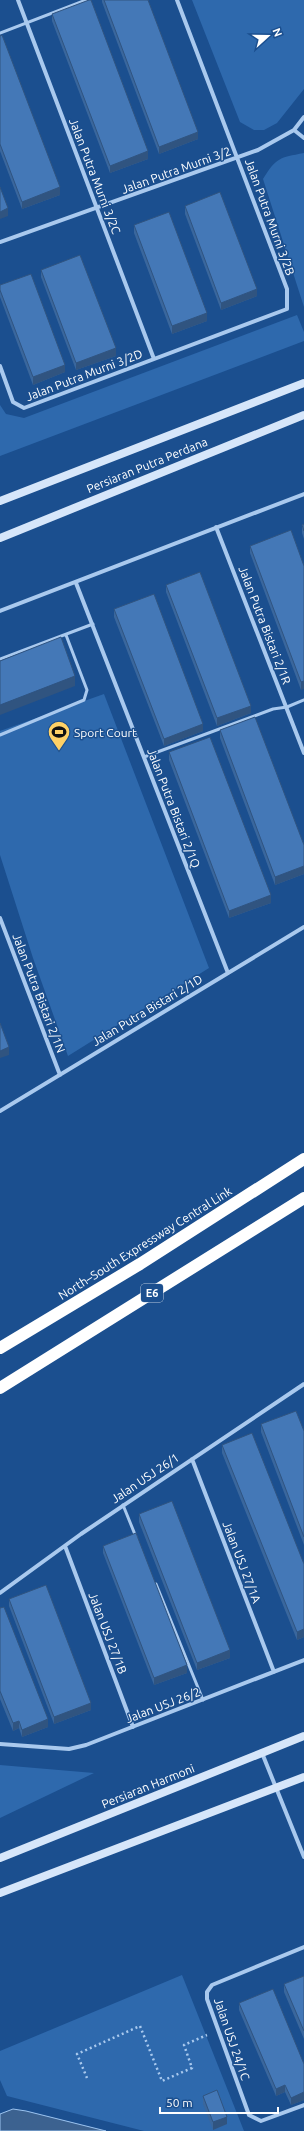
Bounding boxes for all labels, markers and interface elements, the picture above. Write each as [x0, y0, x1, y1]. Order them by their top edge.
north arrow [248, 16, 288, 56]
text: N [270, 26, 284, 38]
street label: Jalan Putra Murni 3/2C [67, 116, 123, 236]
street label: Jalan Putra Murni 3/2 [120, 144, 232, 196]
street label: Jalan Putra Murni 3/2B [243, 157, 297, 277]
street label: Jalan Putra Murni 3/2D [24, 347, 144, 403]
street label: Persiaran Putra Perdana [85, 435, 209, 495]
street label: Jalan Putra Bistari 2/1R [236, 564, 294, 686]
sports icon: Sport Court [46, 719, 72, 752]
place label: Sport Court [74, 726, 137, 739]
street label: Jalan Putra Bistari 2/1Q [145, 746, 203, 870]
street label: Jalan Putra Bistari 2/1N [10, 932, 68, 1054]
street label: Jalan Putra Bistari 2/1D [89, 972, 205, 1048]
street label: North–South Expressway Central Link [56, 1184, 234, 1302]
road number: E6 [141, 1284, 163, 1302]
street label: Jalan USJ 26/1 [109, 1451, 181, 1505]
street label: Jalan USJ 27/1A [220, 1519, 264, 1605]
street label: Jalan USJ 27/1B [86, 1590, 130, 1676]
street label: Jalan USJ 26/2 [124, 1685, 202, 1725]
street label: Persiaran Harmoni [100, 1761, 196, 1811]
street label: Jalan USJ 24/1C [212, 1996, 252, 2082]
scale bar [160, 2089, 278, 2115]
text: 50 m [166, 2096, 193, 2109]

